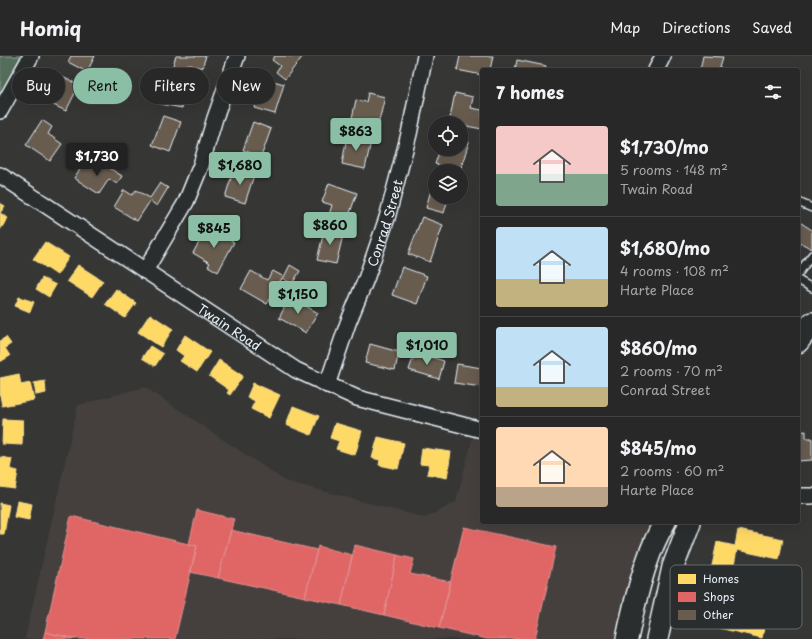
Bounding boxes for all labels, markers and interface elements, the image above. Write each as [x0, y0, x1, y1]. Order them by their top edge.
text: Homiq [20, 14, 81, 42]
text: Map [610, 17, 640, 38]
text: Directions [662, 17, 730, 38]
text: Saved [752, 17, 792, 38]
chip: Buy [12, 68, 65, 104]
chip: Rent [73, 68, 132, 104]
chip: Filters [140, 68, 209, 104]
chip: New [217, 68, 275, 104]
text: 7 homes [496, 79, 564, 105]
icon: filters [762, 81, 784, 103]
map controls [428, 116, 468, 204]
button: locate [428, 116, 468, 156]
pin: $863 [332, 118, 380, 152]
text: $863 [339, 121, 373, 140]
text: $1,730/mo [620, 134, 709, 160]
icon: home [528, 142, 576, 190]
pin: $1,730 [64, 143, 130, 177]
text: $1,730 [75, 146, 119, 165]
pin: $1,680 [207, 152, 273, 186]
text: $1,680 [218, 155, 262, 174]
text: 5 rooms · 148 m² [620, 160, 728, 179]
button: layers [428, 164, 468, 204]
street label: Conrad Street [362, 177, 406, 269]
text: Twain Road [620, 179, 693, 198]
pin: $860 [306, 212, 354, 246]
pin: $845 [190, 215, 238, 249]
text: $860 [313, 215, 347, 234]
text: $845 [197, 218, 231, 237]
text: $1,680/mo [620, 235, 710, 261]
icon: home [528, 243, 576, 291]
text: 4 rooms · 108 m² [620, 261, 729, 280]
text: Harte Place [620, 280, 694, 299]
pin: $1,150 [265, 281, 331, 315]
text: $1,150 [278, 284, 318, 303]
street label: Twain Road [194, 298, 265, 354]
pin: $1,010 [394, 332, 460, 366]
text: $1,010 [406, 335, 448, 354]
text: $860/mo [620, 335, 697, 361]
icon: home [528, 343, 576, 391]
text: 2 rooms · 70 m² [620, 361, 723, 380]
text: Conrad Street [620, 380, 710, 399]
text: $845/mo [620, 435, 696, 461]
icon: home [528, 443, 576, 491]
text: 2 rooms · 60 m² [620, 461, 725, 480]
text: Harte Place [620, 480, 694, 499]
legend [670, 565, 802, 629]
text: Homes [703, 570, 739, 587]
text: Shops [703, 588, 734, 605]
text: Other [703, 606, 734, 623]

